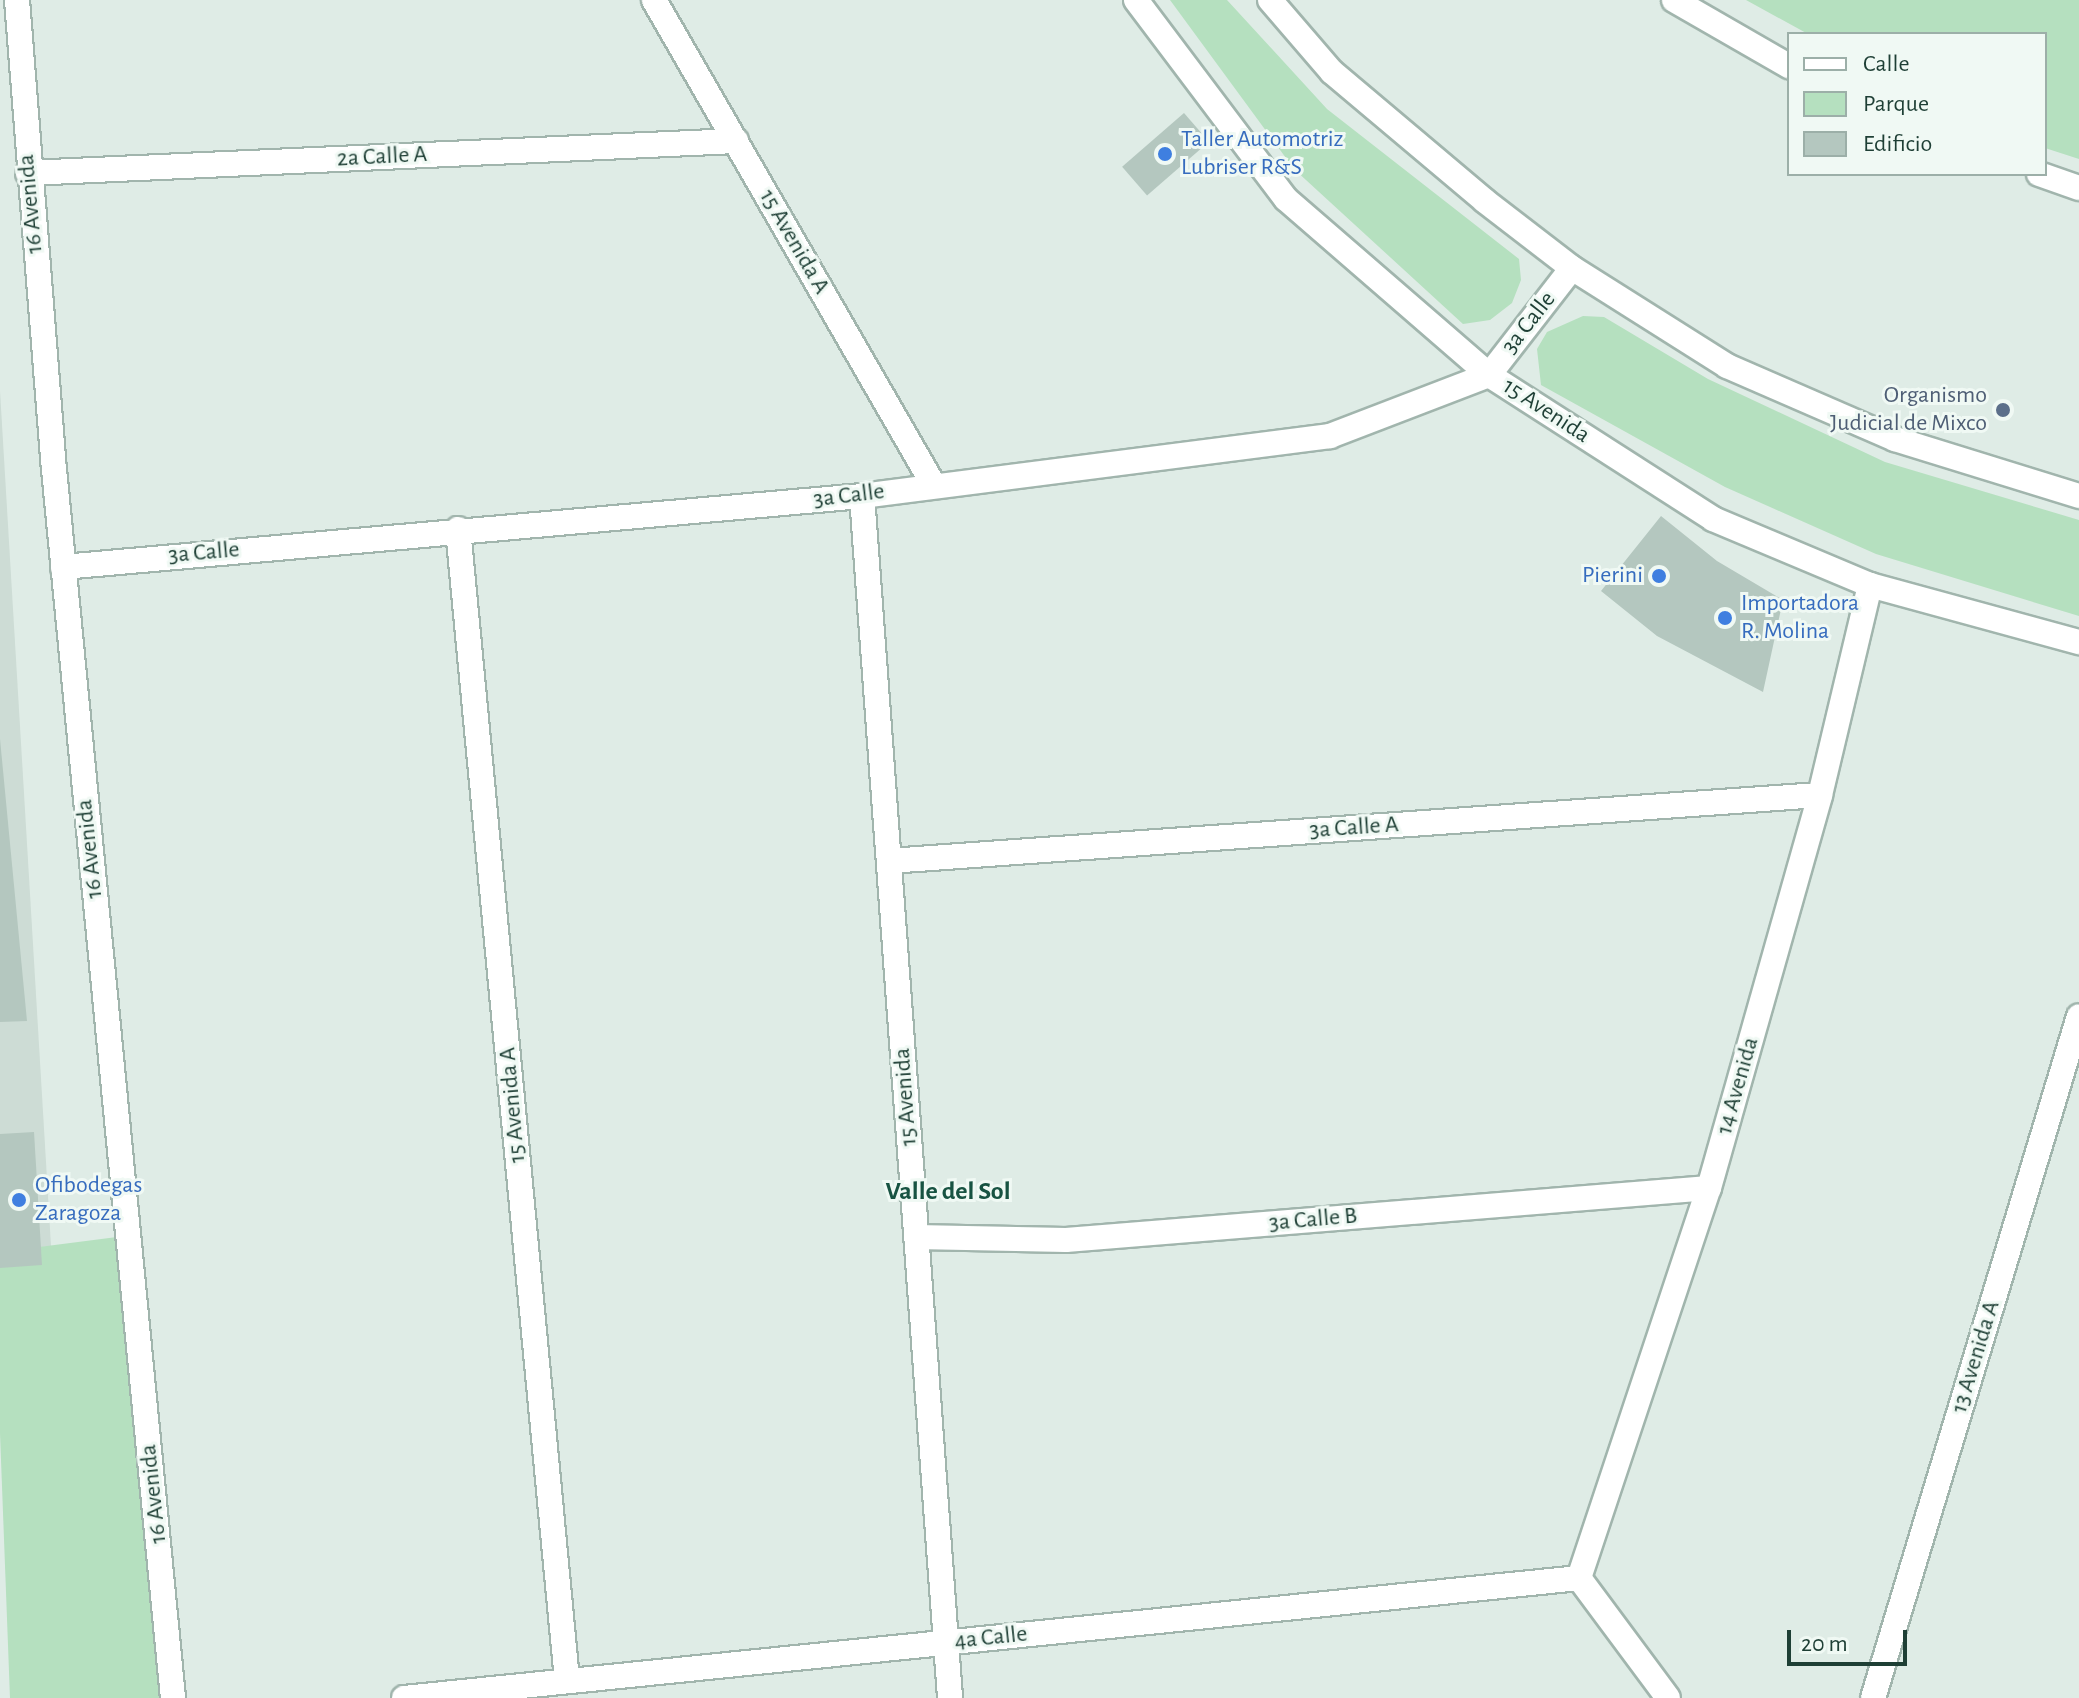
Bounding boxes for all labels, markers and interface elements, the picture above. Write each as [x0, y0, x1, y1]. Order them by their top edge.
legend [1787, 32, 2047, 176]
text: Calle [1863, 52, 1910, 76]
text: Parque [1863, 92, 1929, 116]
place label: Taller Automotriz Lubriser R&S [1181, 126, 1343, 182]
text: Edificio [1863, 132, 1932, 156]
street label: 2a Calle A [336, 140, 428, 174]
marker: Taller Automotriz Lubriser R&S [1156, 145, 1174, 163]
street label: 16 Avenida [12, 153, 50, 255]
street label: 15 Avenida A [753, 185, 835, 299]
street label: 3a Calle [1496, 286, 1562, 360]
street label: 15 Avenida [1497, 372, 1595, 450]
place label: Organismo Judicial de Mixco [1830, 382, 1987, 438]
marker: Organismo Judicial de Mixco [1994, 401, 2012, 419]
street label: 3a Calle [812, 477, 886, 515]
street label: 3a Calle [167, 536, 241, 570]
place label: Pierini [1582, 562, 1643, 590]
marker: Pierini [1650, 567, 1668, 585]
place label: Importadora R. Molina [1741, 590, 1859, 646]
marker: Importadora R. Molina [1716, 609, 1734, 627]
street label: 16 Avenida [70, 798, 110, 900]
street label: 3a Calle A [1308, 811, 1400, 845]
street label: 14 Avenida [1710, 1034, 1766, 1138]
street label: 15 Avenida A [494, 1046, 532, 1164]
street label: 15 Avenida [888, 1047, 924, 1147]
place label: Ofibodegas Zaragoza [35, 1172, 142, 1228]
district label: Valle del Sol [886, 1176, 1010, 1208]
marker: Ofibodegas Zaragoza [10, 1191, 28, 1209]
street label: 3a Calle B [1268, 1202, 1358, 1238]
street label: 13 Avenida A [1945, 1297, 2007, 1417]
street label: 16 Avenida [134, 1443, 174, 1545]
scale bar [1791, 1614, 1911, 1664]
street label: 4a Calle [953, 1620, 1029, 1656]
text: 20 m [1801, 1632, 1848, 1656]

